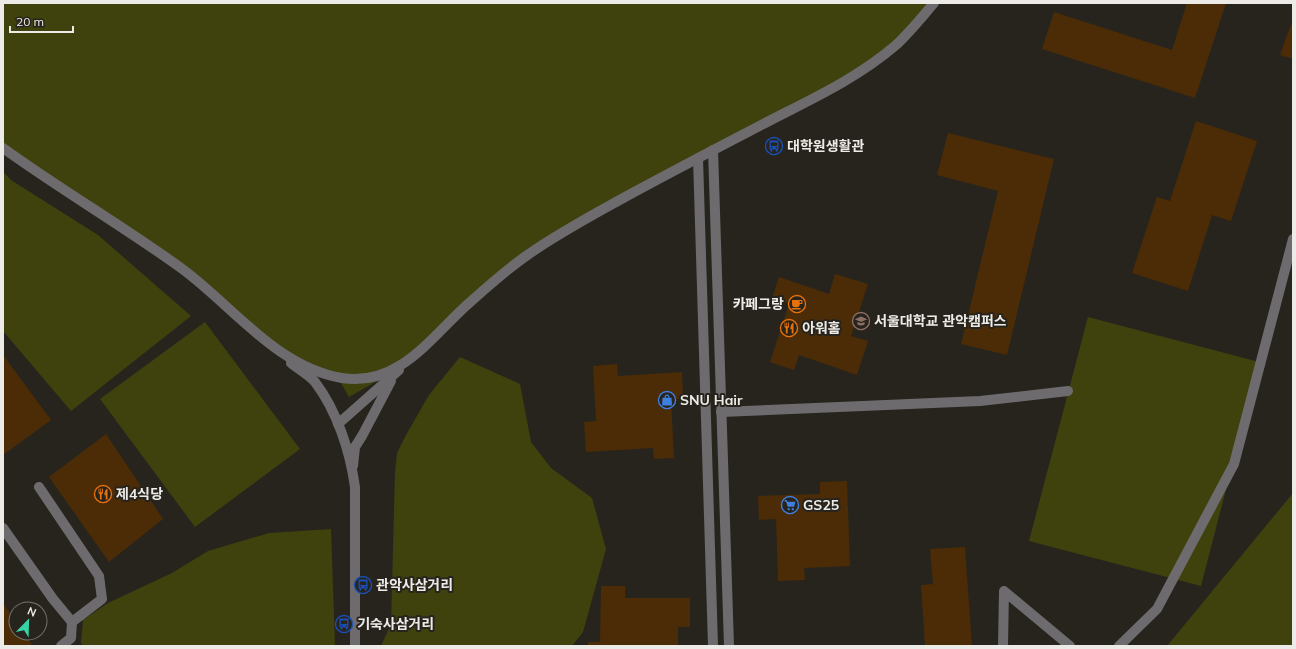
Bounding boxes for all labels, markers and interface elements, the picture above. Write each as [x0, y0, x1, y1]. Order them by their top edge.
scale bar [10, 8, 73, 34]
text: 20 m [16, 14, 44, 29]
bus stop icon: 대학원생활관 [764, 136, 784, 156]
place label: 대학원생활관 [787, 137, 864, 155]
cafe icon: 카페그랑 [787, 294, 807, 314]
place label: 카페그랑 [732, 295, 784, 313]
school or university icon: 서울대학교 관악캠퍼스 [851, 311, 871, 331]
place label: 서울대학교 관악캠퍼스 [874, 312, 1007, 330]
restaurant icon: 아워홈 [779, 318, 799, 338]
place label: 아워홈 [802, 319, 841, 337]
shop icon: SNU Hair [657, 390, 677, 410]
place label: SNU Hair [680, 391, 743, 409]
restaurant icon: 제4식당 [93, 484, 113, 504]
place label: 제4식당 [116, 485, 163, 503]
supermarket icon: GS25 [780, 495, 800, 515]
place label: GS25 [803, 496, 839, 514]
bus stop icon: 관악사삼거리 [353, 575, 373, 595]
place label: 관악사삼거리 [376, 576, 453, 594]
north arrow [8, 601, 48, 641]
text: N [25, 604, 38, 620]
bus stop icon: 기숙사삼거리 [334, 614, 354, 634]
place label: 기숙사삼거리 [357, 615, 434, 633]

